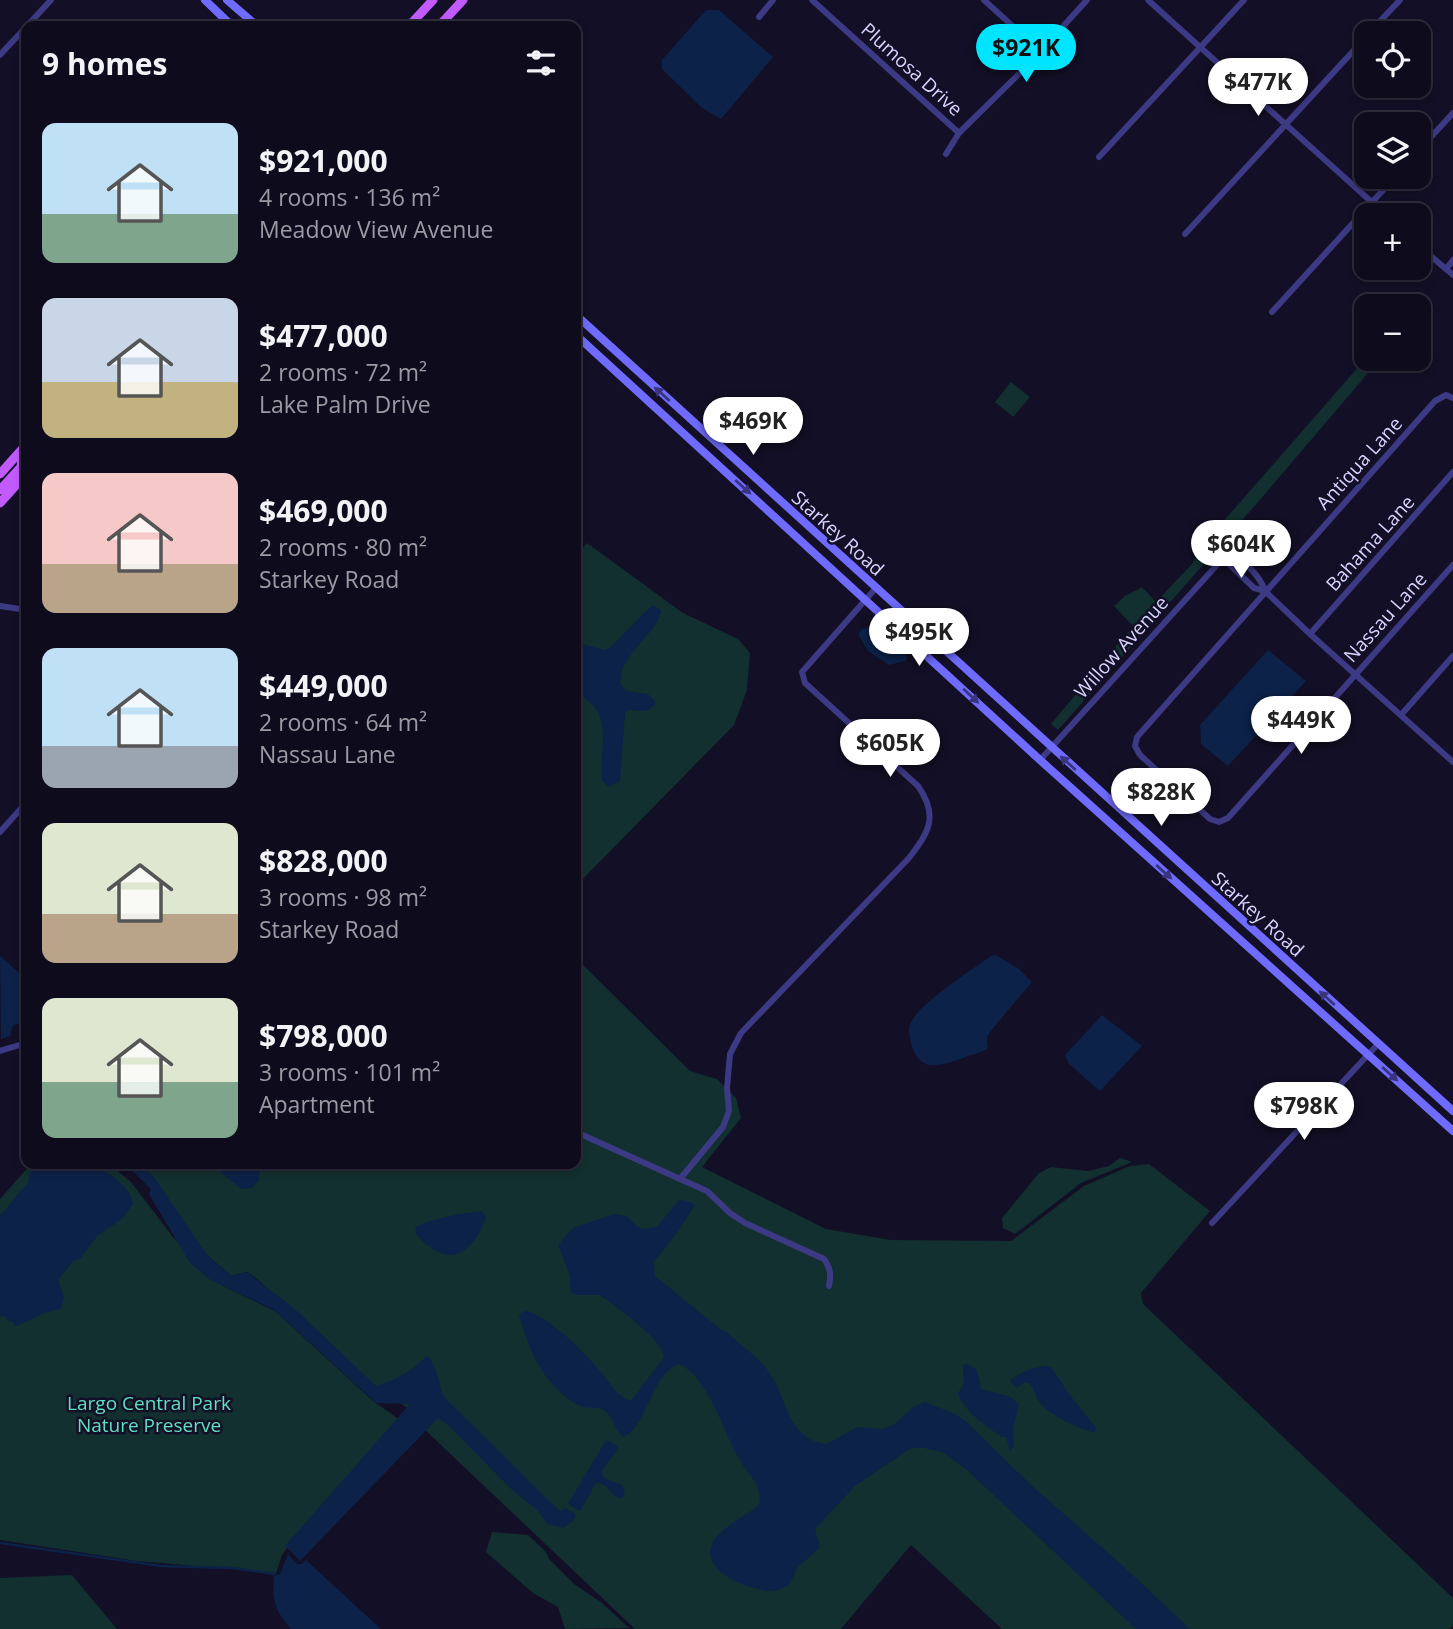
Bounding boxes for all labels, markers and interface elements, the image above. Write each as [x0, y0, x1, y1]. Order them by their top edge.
street label: Plumosa Drive [856, 17, 968, 121]
map controls [1354, 21, 1431, 371]
button: locate [1354, 21, 1431, 98]
pin: $921K [977, 24, 1075, 84]
text: $921K [992, 31, 1060, 63]
text: 9 homes [42, 43, 167, 84]
icon: filters [522, 44, 560, 82]
pin: $477K [1209, 58, 1307, 118]
text: $477K [1224, 65, 1292, 97]
button: layers [1354, 112, 1431, 189]
text: $921,000 [259, 140, 388, 181]
icon: home [98, 151, 182, 235]
text: 4 rooms · 136 m² [259, 181, 440, 213]
button: + [1354, 203, 1431, 280]
text: Meadow View Avenue [259, 213, 493, 245]
button: − [1354, 294, 1431, 371]
text: $477,000 [259, 315, 388, 356]
icon: home [98, 326, 182, 410]
text: 2 rooms · 72 m² [259, 356, 427, 388]
one-way arrow [653, 386, 671, 402]
text: Lake Palm Drive [259, 388, 431, 420]
pin: $469K [704, 398, 802, 457]
text: $469K [719, 404, 787, 436]
street label: Antiqua Lane [1310, 411, 1408, 515]
one-way arrow [734, 478, 751, 494]
street label: Starkey Road [786, 485, 890, 581]
street label: Bahama Lane [1320, 489, 1420, 597]
text: $469,000 [259, 490, 388, 531]
icon: home [98, 501, 182, 585]
pin: $604K [1192, 520, 1290, 580]
text: $604K [1207, 527, 1275, 559]
text: 2 rooms · 80 m² [259, 531, 427, 563]
text: Starkey Road [259, 563, 399, 595]
street label: Nassau Lane [1338, 566, 1432, 668]
street label: Willow Avenue [1068, 590, 1174, 704]
pin: $495K [870, 608, 968, 668]
text: $495K [885, 615, 953, 647]
text: $449,000 [259, 665, 388, 706]
icon: home [98, 676, 182, 760]
one-way arrow [962, 688, 980, 704]
pin: $449K [1252, 696, 1350, 756]
text: $449K [1267, 703, 1335, 735]
text: 2 rooms · 64 m² [259, 706, 427, 738]
pin: $605K [841, 720, 939, 779]
text: $605K [856, 726, 924, 758]
text: Nassau Lane [259, 738, 396, 770]
one-way arrow [1060, 756, 1077, 772]
pin: $828K [1112, 768, 1210, 828]
text: $828K [1127, 775, 1195, 807]
text: $828,000 [259, 840, 388, 881]
icon: home [98, 851, 182, 935]
one-way arrow [1155, 863, 1172, 879]
street label: Starkey Road [1206, 866, 1310, 962]
text: 3 rooms · 98 m² [259, 881, 427, 913]
text: Starkey Road [259, 913, 399, 945]
one-way arrow [1319, 991, 1336, 1006]
text: $798,000 [259, 1015, 388, 1056]
icon: home [98, 1026, 182, 1110]
text: 3 rooms · 101 m² [259, 1056, 440, 1088]
one-way arrow [1381, 1066, 1399, 1082]
pin: $798K [1255, 1082, 1353, 1142]
text: Apartment [259, 1088, 375, 1120]
text: $798K [1270, 1089, 1338, 1121]
park label: Largo Central Park Nature Preserve [67, 1390, 231, 1438]

